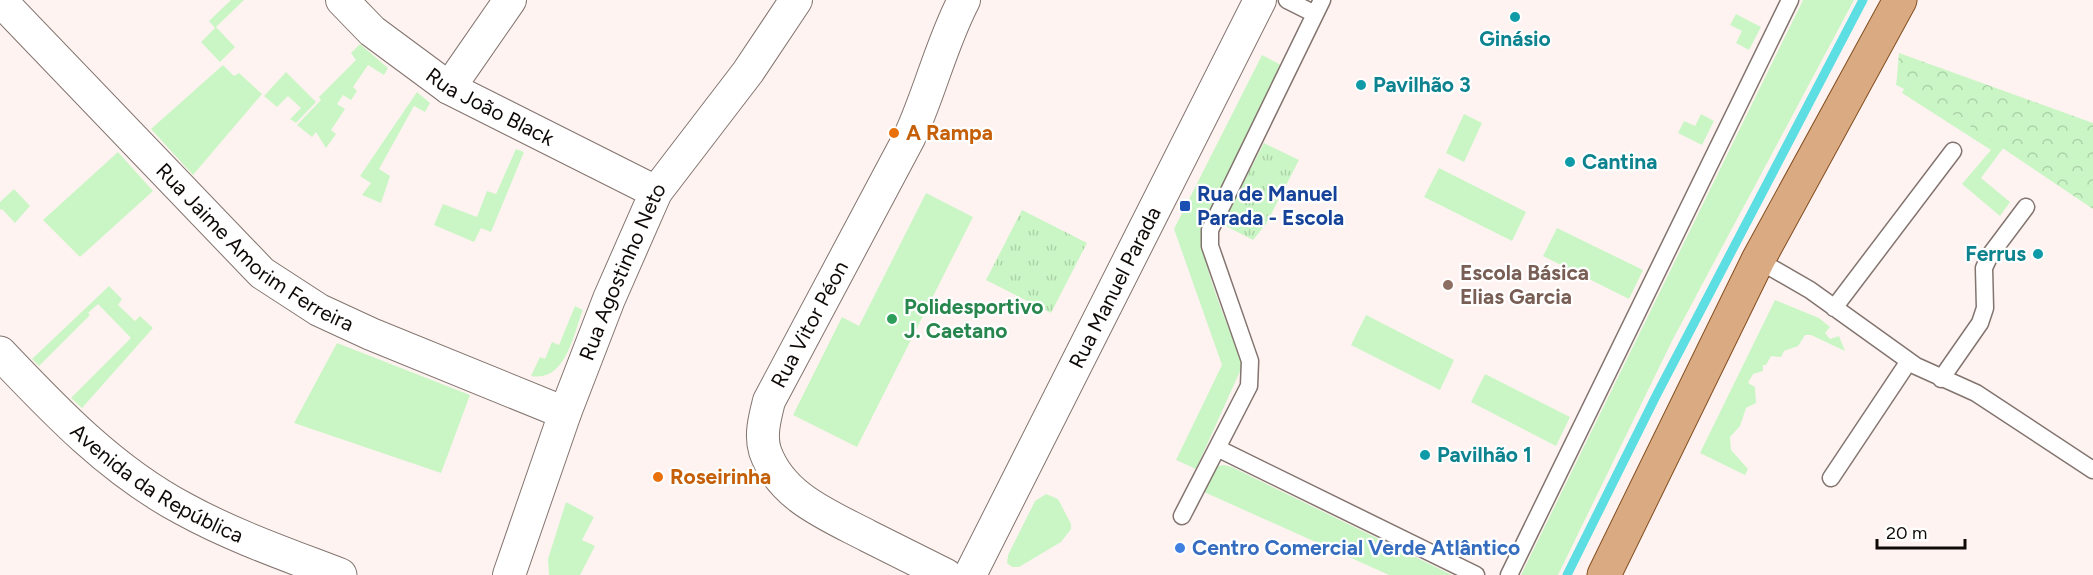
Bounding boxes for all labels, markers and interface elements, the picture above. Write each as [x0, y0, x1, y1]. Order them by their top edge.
marker: Ginásio [1508, 10, 1522, 24]
place label: Ginásio [1479, 26, 1551, 51]
street label: Rua João Black [421, 62, 559, 151]
place label: Pavilhão 3 [1373, 72, 1471, 97]
marker: Pavilhão 3 [1354, 78, 1368, 92]
place label: A Rampa [906, 120, 993, 145]
marker: A Rampa [887, 126, 901, 140]
place label: Cantina [1582, 149, 1657, 174]
marker: Cantina [1563, 155, 1577, 169]
street label: Rua Jaime Amorim Ferreira [151, 158, 358, 336]
street label: Rua Agostinho Neto [573, 177, 671, 364]
place label: Rua de Manuel Parada - Escola [1197, 181, 1344, 230]
marker: Rua de Manuel Parada - Escola [1178, 199, 1192, 213]
street label: Rua Manuel Parada [1063, 202, 1166, 372]
place label: Ferrus [1965, 241, 2026, 266]
marker: Ferrus [2031, 247, 2045, 261]
street label: Rua Vitor Péon [765, 257, 853, 392]
place label: Escola Básica Elias Garcia [1460, 260, 1589, 309]
marker: Escola Básica Elias Garcia [1441, 278, 1455, 292]
place label: Polidesportivo J. Caetano [904, 294, 1044, 343]
marker: Polidesportivo J. Caetano [885, 312, 899, 326]
street label: Avenida da República [66, 418, 247, 548]
place label: Pavilhão 1 [1437, 442, 1532, 467]
marker: Pavilhão 1 [1418, 448, 1432, 462]
place label: Roseirinha [670, 464, 771, 489]
marker: Roseirinha [651, 470, 665, 484]
scale bar [1877, 512, 1966, 550]
text: 20 m [1886, 522, 1927, 544]
place label: Centro Comercial Verde Atlântico [1192, 535, 1520, 560]
marker: Centro Comercial Verde Atlântico [1173, 541, 1187, 555]

